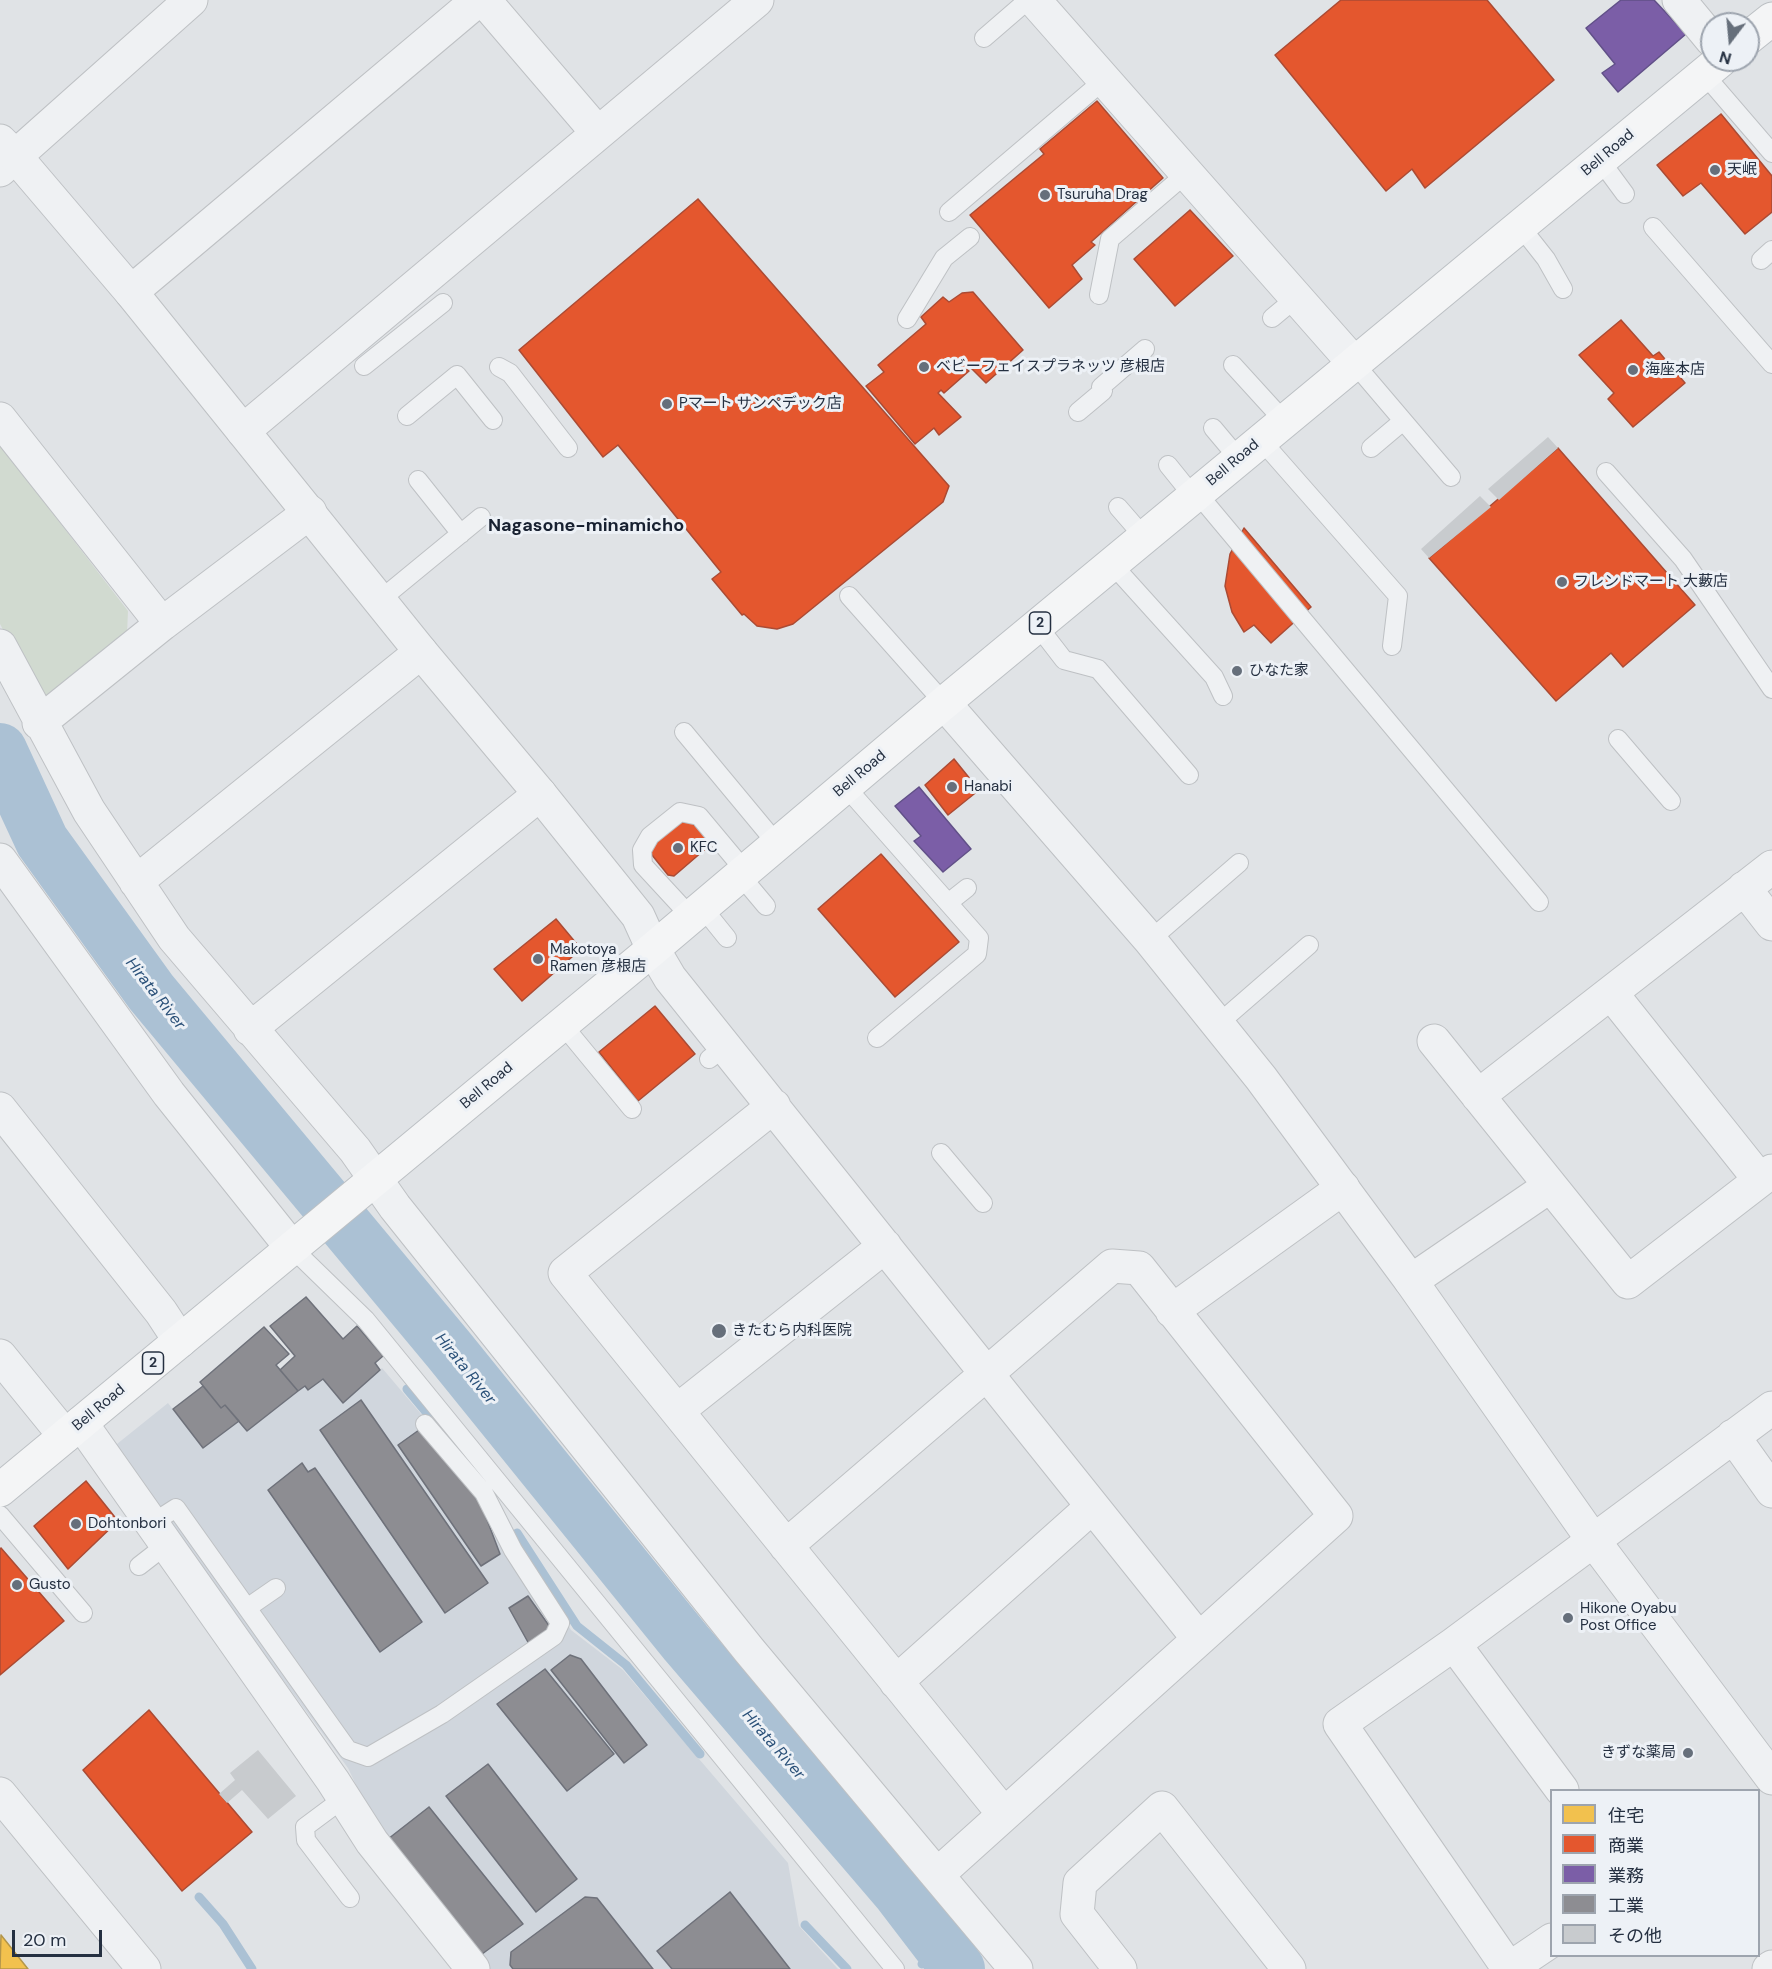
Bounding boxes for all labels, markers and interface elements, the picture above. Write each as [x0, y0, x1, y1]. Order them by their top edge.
north arrow [1700, 12, 1760, 72]
text: N [1717, 46, 1734, 70]
street label: Bell Road [1578, 126, 1638, 180]
place label: 天岷 [1727, 161, 1757, 179]
marker: 天岷 [1708, 163, 1722, 177]
place label: Tsuruha Drag [1057, 186, 1148, 204]
marker: Tsuruha Drag [1038, 188, 1052, 202]
place label: ベビーフェイスプラネッツ 彦根店 [936, 358, 1165, 376]
marker: ベビーフェイスプラネッツ 彦根店 [917, 360, 931, 374]
place label: 海座本店 [1645, 361, 1705, 379]
marker: 海座本店 [1626, 363, 1640, 377]
place label: Pマート サンペデック店 [679, 395, 842, 413]
marker: Pマート サンペデック店 [660, 397, 674, 411]
street label: Bell Road [1203, 436, 1263, 490]
district label: Nagasone-minamicho [488, 515, 684, 537]
place label: フレンドマート 大藪店 [1574, 573, 1728, 591]
marker: フレンドマート 大藪店 [1555, 575, 1569, 589]
road number: 2 [1030, 612, 1050, 634]
place label: ひなた家 [1249, 662, 1309, 680]
marker: ひなた家 [1230, 664, 1244, 678]
street label: Bell Road [830, 747, 890, 801]
place label: Hanabi [964, 778, 1012, 796]
marker: Hanabi [945, 780, 959, 794]
place label: KFC [690, 839, 718, 857]
marker: KFC [671, 841, 685, 855]
place label: Makotoya Ramen 彦根店 [550, 941, 646, 976]
marker: Makotoya Ramen 彦根店 [531, 952, 545, 966]
water label: Hirata River [121, 954, 189, 1034]
street label: Bell Road [457, 1059, 517, 1113]
marker: きたむら内科医院 [710, 1322, 728, 1340]
place label: きたむら内科医院 [732, 1322, 852, 1340]
water label: Hirata River [431, 1330, 499, 1408]
road number: 2 [142, 1352, 164, 1374]
street label: Bell Road [69, 1381, 129, 1435]
place label: Dohtonbori [88, 1515, 166, 1533]
marker: Dohtonbori [69, 1517, 83, 1531]
place label: Gusto [29, 1576, 71, 1594]
marker: Gusto [10, 1578, 24, 1592]
place label: Hikone Oyabu Post Office [1580, 1600, 1676, 1635]
marker: Hikone Oyabu Post Office [1561, 1611, 1575, 1625]
water label: Hirata River [738, 1706, 808, 1784]
place label: きずな薬局 [1601, 1744, 1676, 1762]
marker: きずな薬局 [1681, 1746, 1695, 1760]
legend [1550, 1789, 1760, 1957]
text: 住宅 [1608, 1804, 1644, 1828]
text: 商業 [1608, 1834, 1644, 1858]
text: 業務 [1608, 1864, 1644, 1888]
text: 工業 [1608, 1894, 1644, 1918]
scale bar [15, 1918, 105, 1956]
text: その他 [1608, 1924, 1662, 1948]
text: 20 m [23, 1928, 66, 1952]

